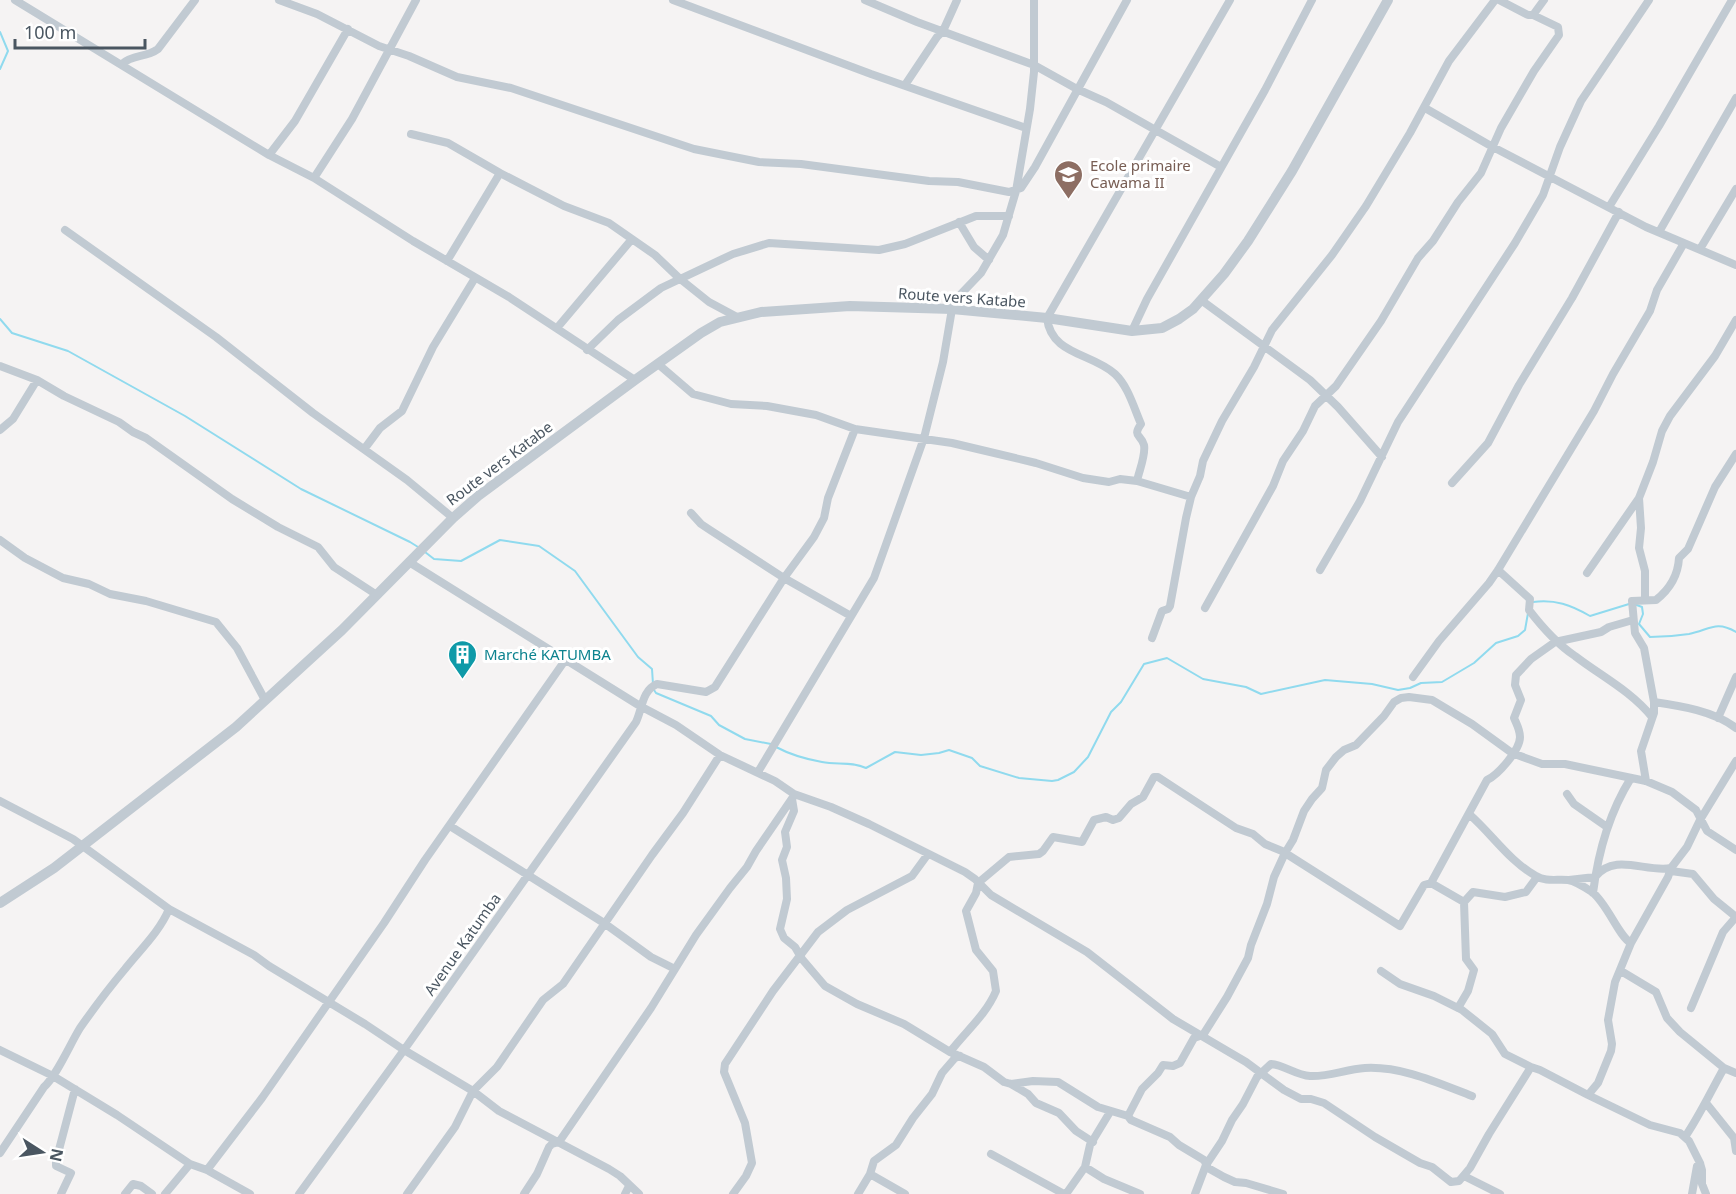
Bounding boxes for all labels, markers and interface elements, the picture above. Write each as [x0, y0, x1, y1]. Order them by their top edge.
scale bar [15, 12, 146, 50]
text: 100 m [24, 20, 76, 44]
place label: Ecole primaire Cawama II [1090, 155, 1191, 192]
school or university icon: Ecole primaire Cawama II [1053, 158, 1085, 200]
street label: Route vers Katabe [897, 283, 1027, 311]
street label: Route vers Katabe [442, 416, 556, 510]
building icon: Marché KATUMBA [447, 638, 479, 680]
place label: Marché KATUMBA [484, 644, 611, 664]
street label: Avenue Katumba [419, 889, 505, 999]
north arrow [12, 1122, 72, 1182]
text: N [45, 1146, 69, 1164]

